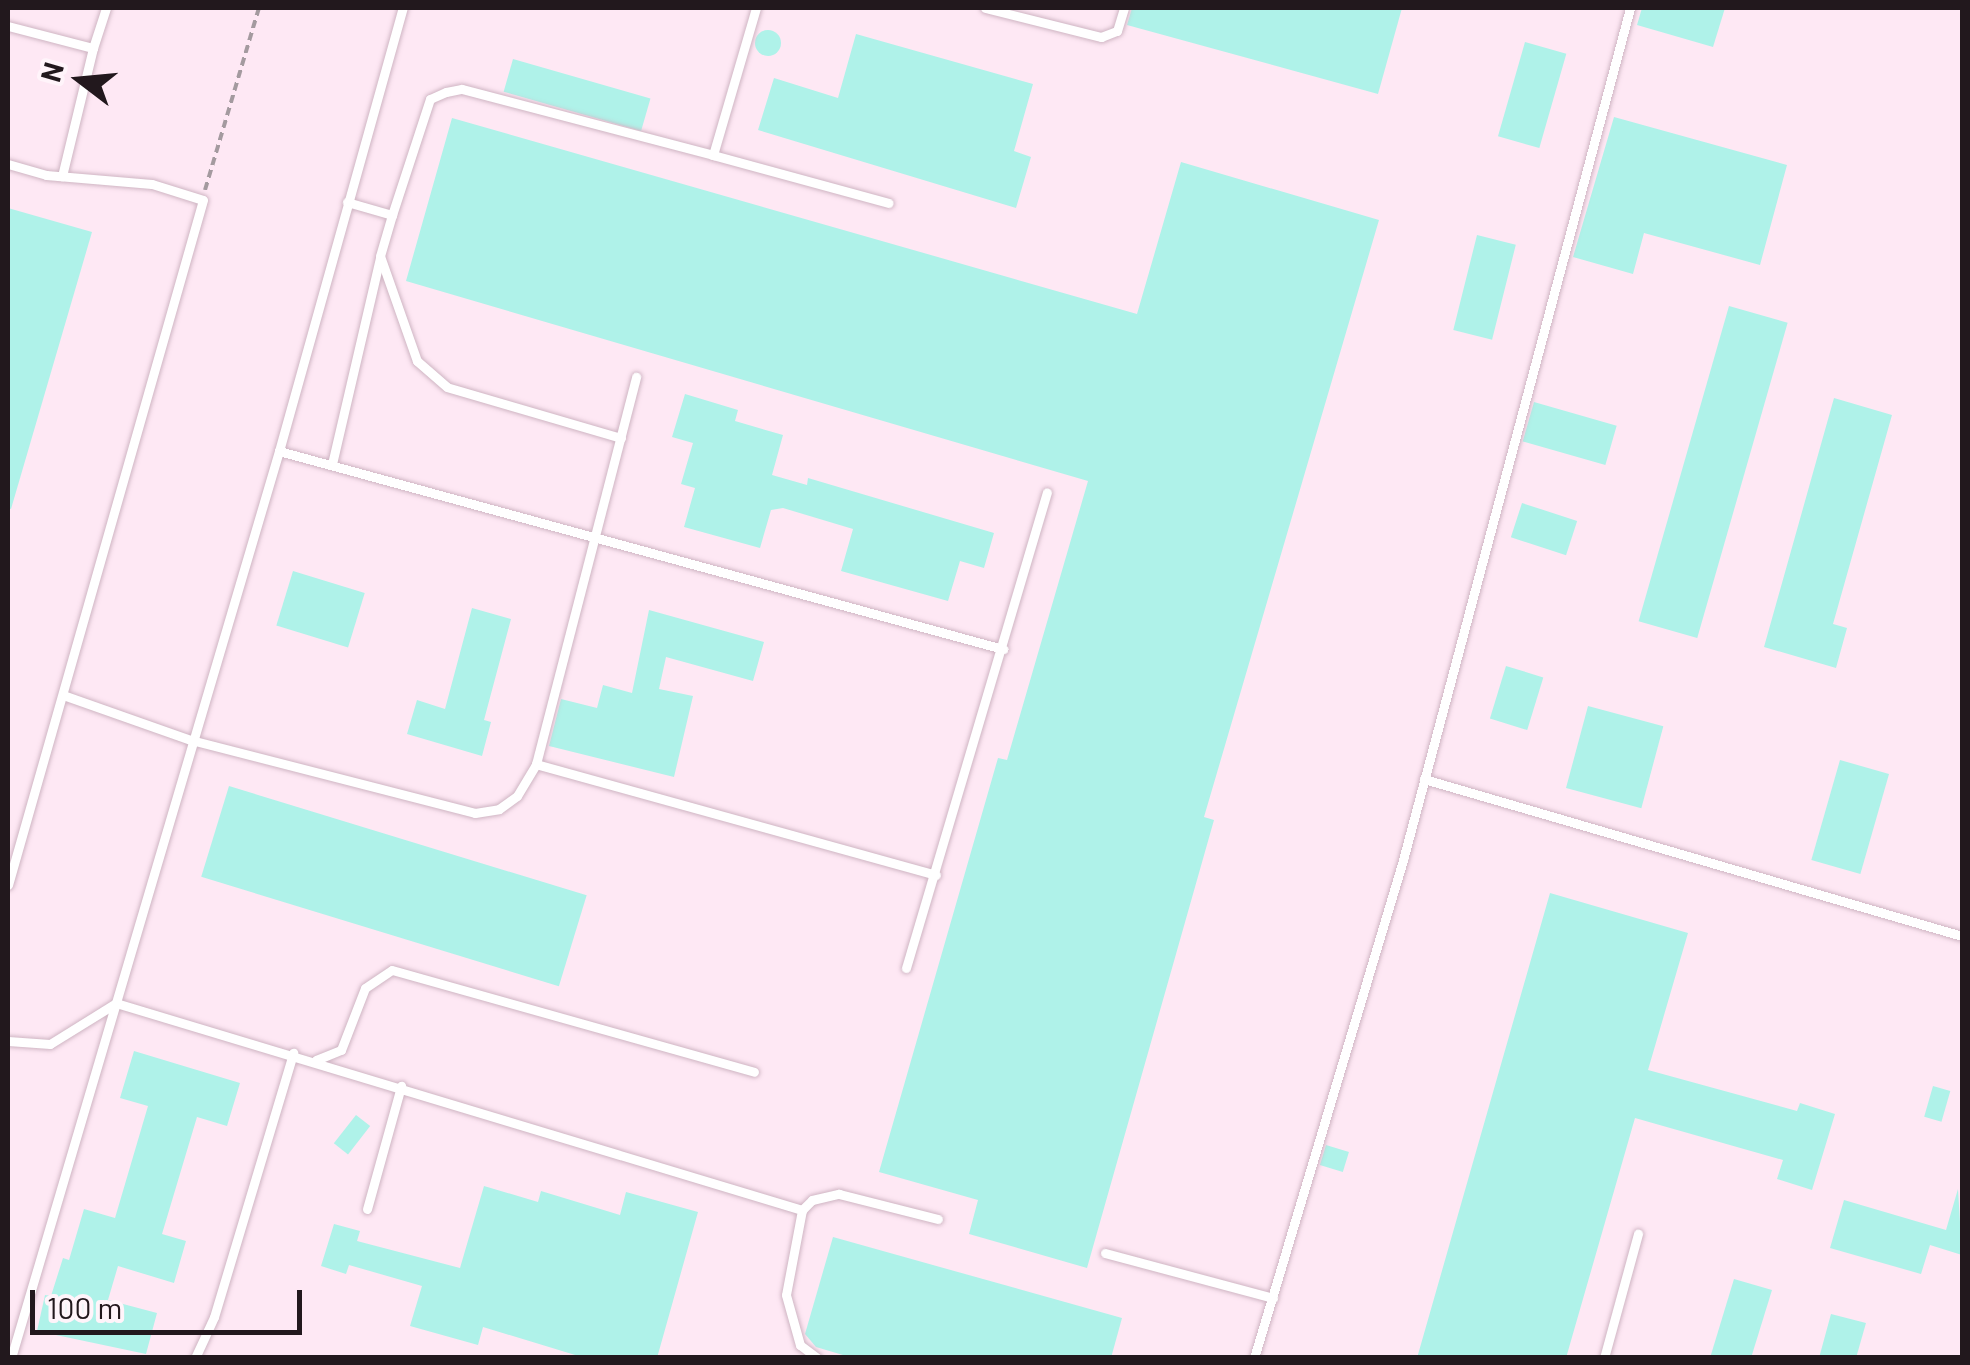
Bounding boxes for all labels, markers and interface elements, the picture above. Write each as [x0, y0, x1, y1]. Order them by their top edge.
north arrow [30, 30, 130, 130]
text: N [32, 58, 70, 85]
scale bar [35, 1270, 308, 1332]
text: 100 m [47, 1289, 122, 1325]

